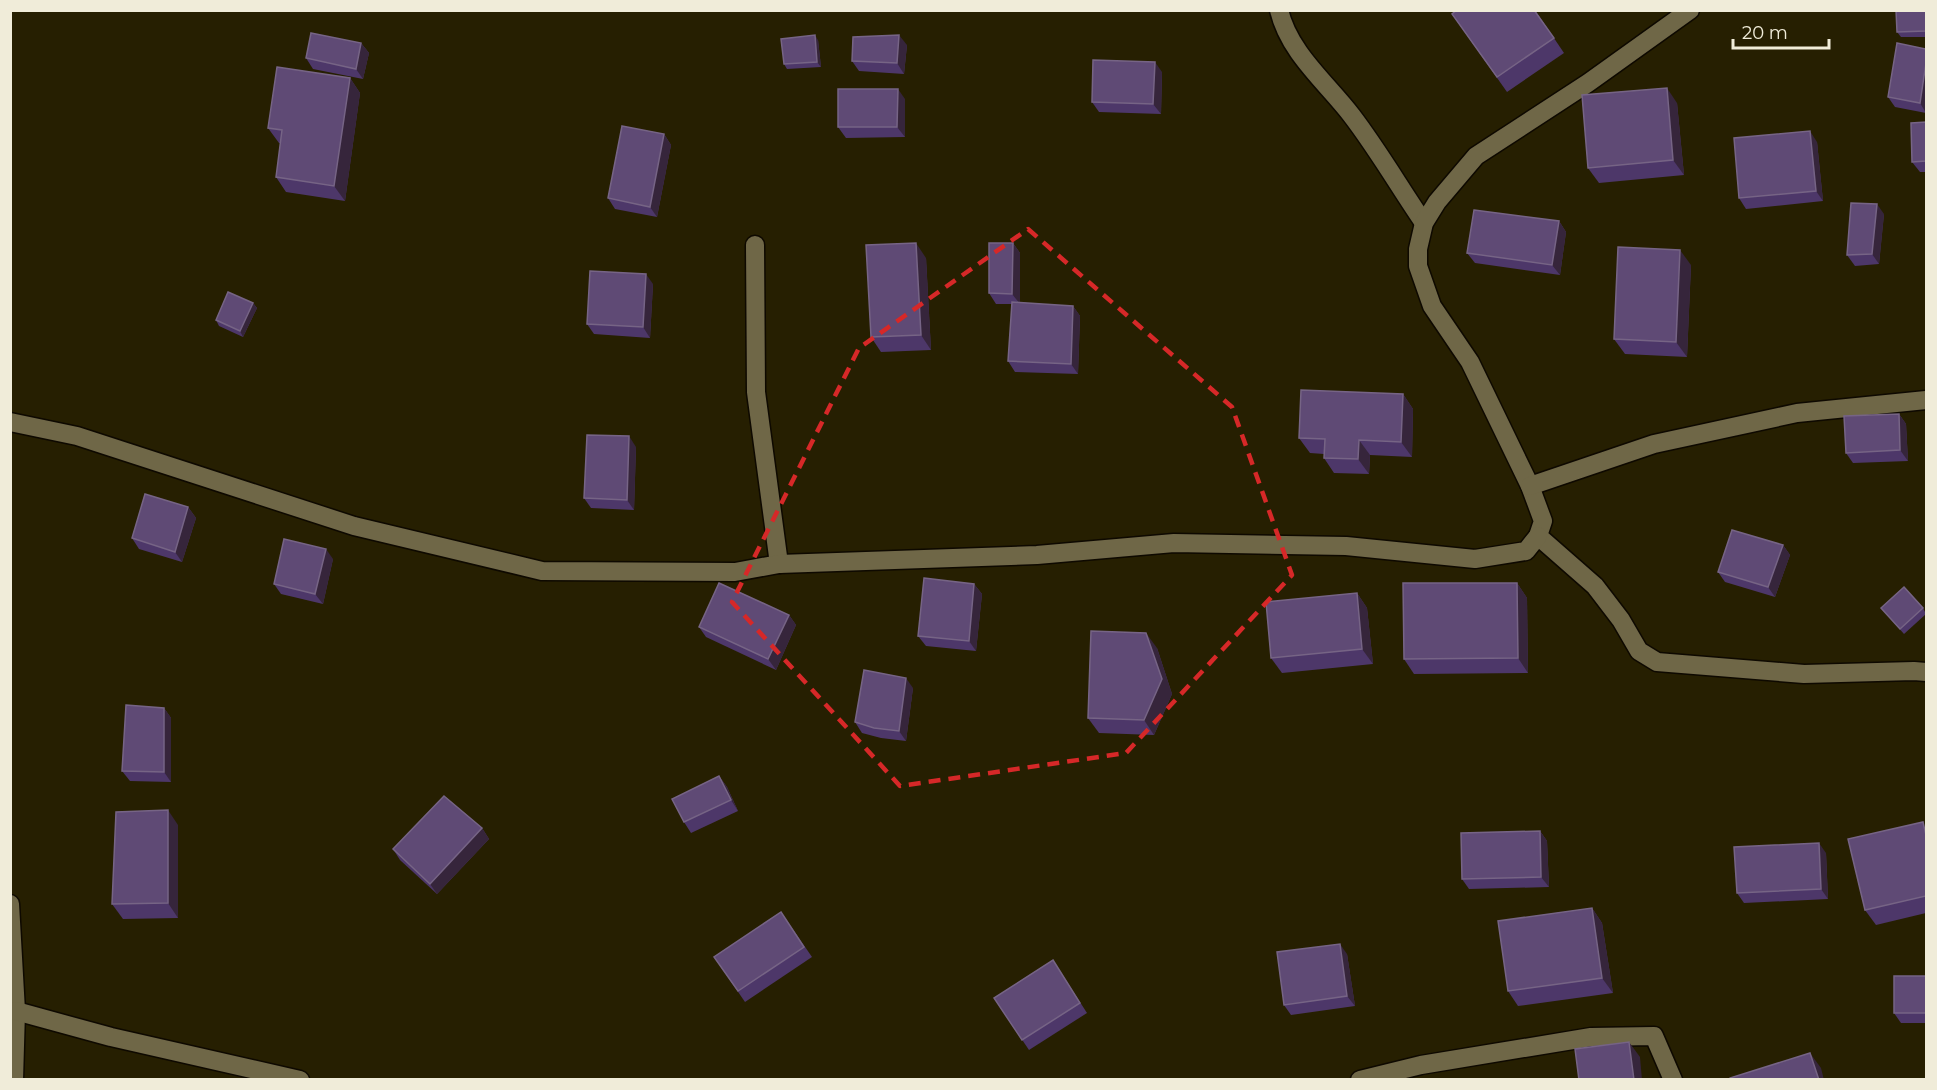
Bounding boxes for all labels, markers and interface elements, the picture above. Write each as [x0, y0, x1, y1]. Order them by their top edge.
scale bar [1733, 12, 1829, 50]
text: 20 m [1742, 22, 1788, 44]

